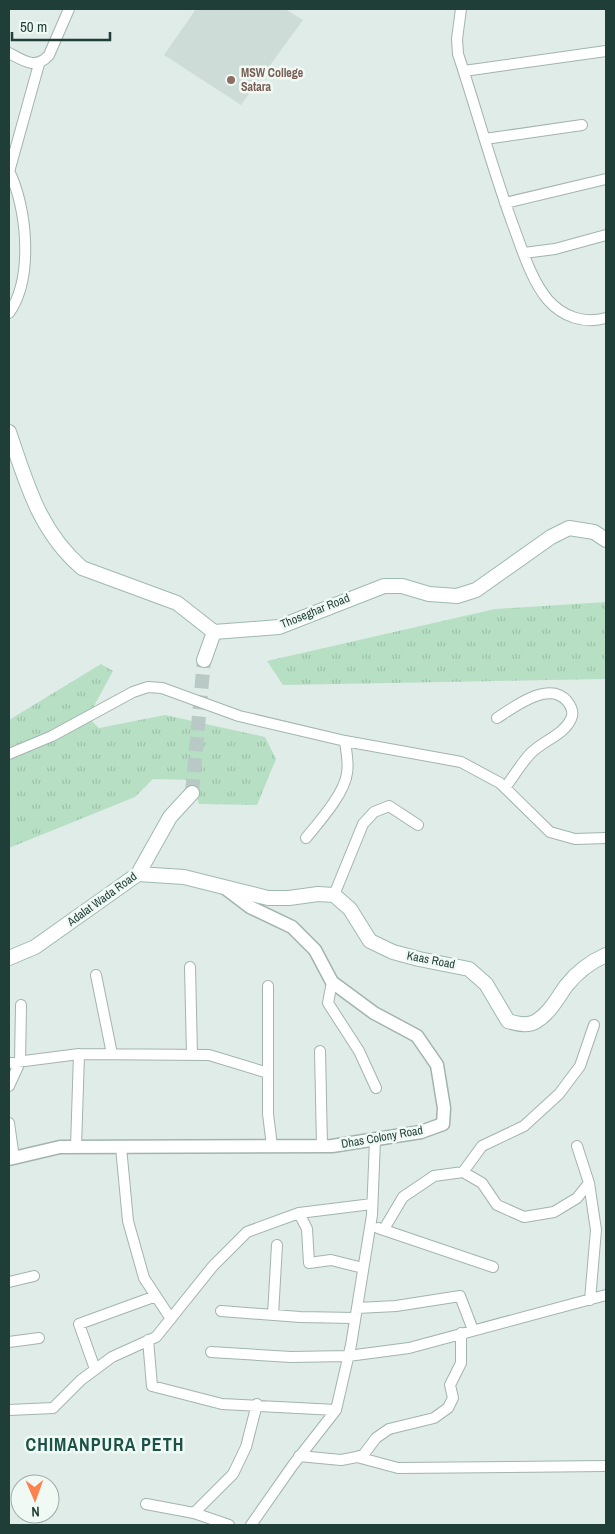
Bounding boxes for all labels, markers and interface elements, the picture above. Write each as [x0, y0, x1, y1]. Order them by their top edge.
scale bar [12, 10, 110, 42]
text: 50 m [20, 16, 47, 37]
place label: MSW College Satara [241, 65, 304, 95]
marker: MSW College Satara [225, 74, 237, 86]
street label: Thoseghar Road [278, 590, 352, 632]
street label: Adalat Wada Road [63, 868, 140, 930]
street label: Kaas Road [406, 948, 456, 972]
street label: Dhas Colony Road [340, 1122, 424, 1152]
district label: CHIMANPURA PETH [26, 1432, 184, 1457]
north arrow [10, 1474, 60, 1524]
text: N [31, 1503, 40, 1521]

